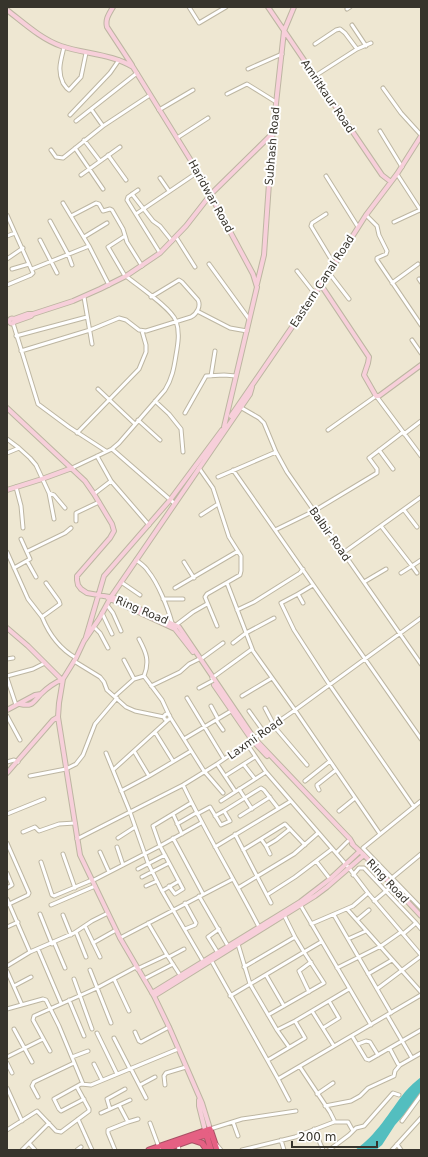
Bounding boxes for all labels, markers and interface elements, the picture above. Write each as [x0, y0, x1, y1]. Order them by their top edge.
street label: Amritkaur Road [298, 57, 357, 135]
street label: Subhash Road [263, 106, 282, 186]
street label: Haridwar Road [185, 158, 236, 235]
street label: Eastern Canal Road [288, 233, 357, 330]
street label: Balbir Road [306, 505, 353, 564]
street label: Ring Road [114, 594, 170, 627]
street label: Laxmi Road [225, 715, 285, 762]
street label: Ring Road [364, 857, 411, 906]
scale bar [292, 1123, 377, 1149]
text: 200 m [298, 1130, 336, 1144]

